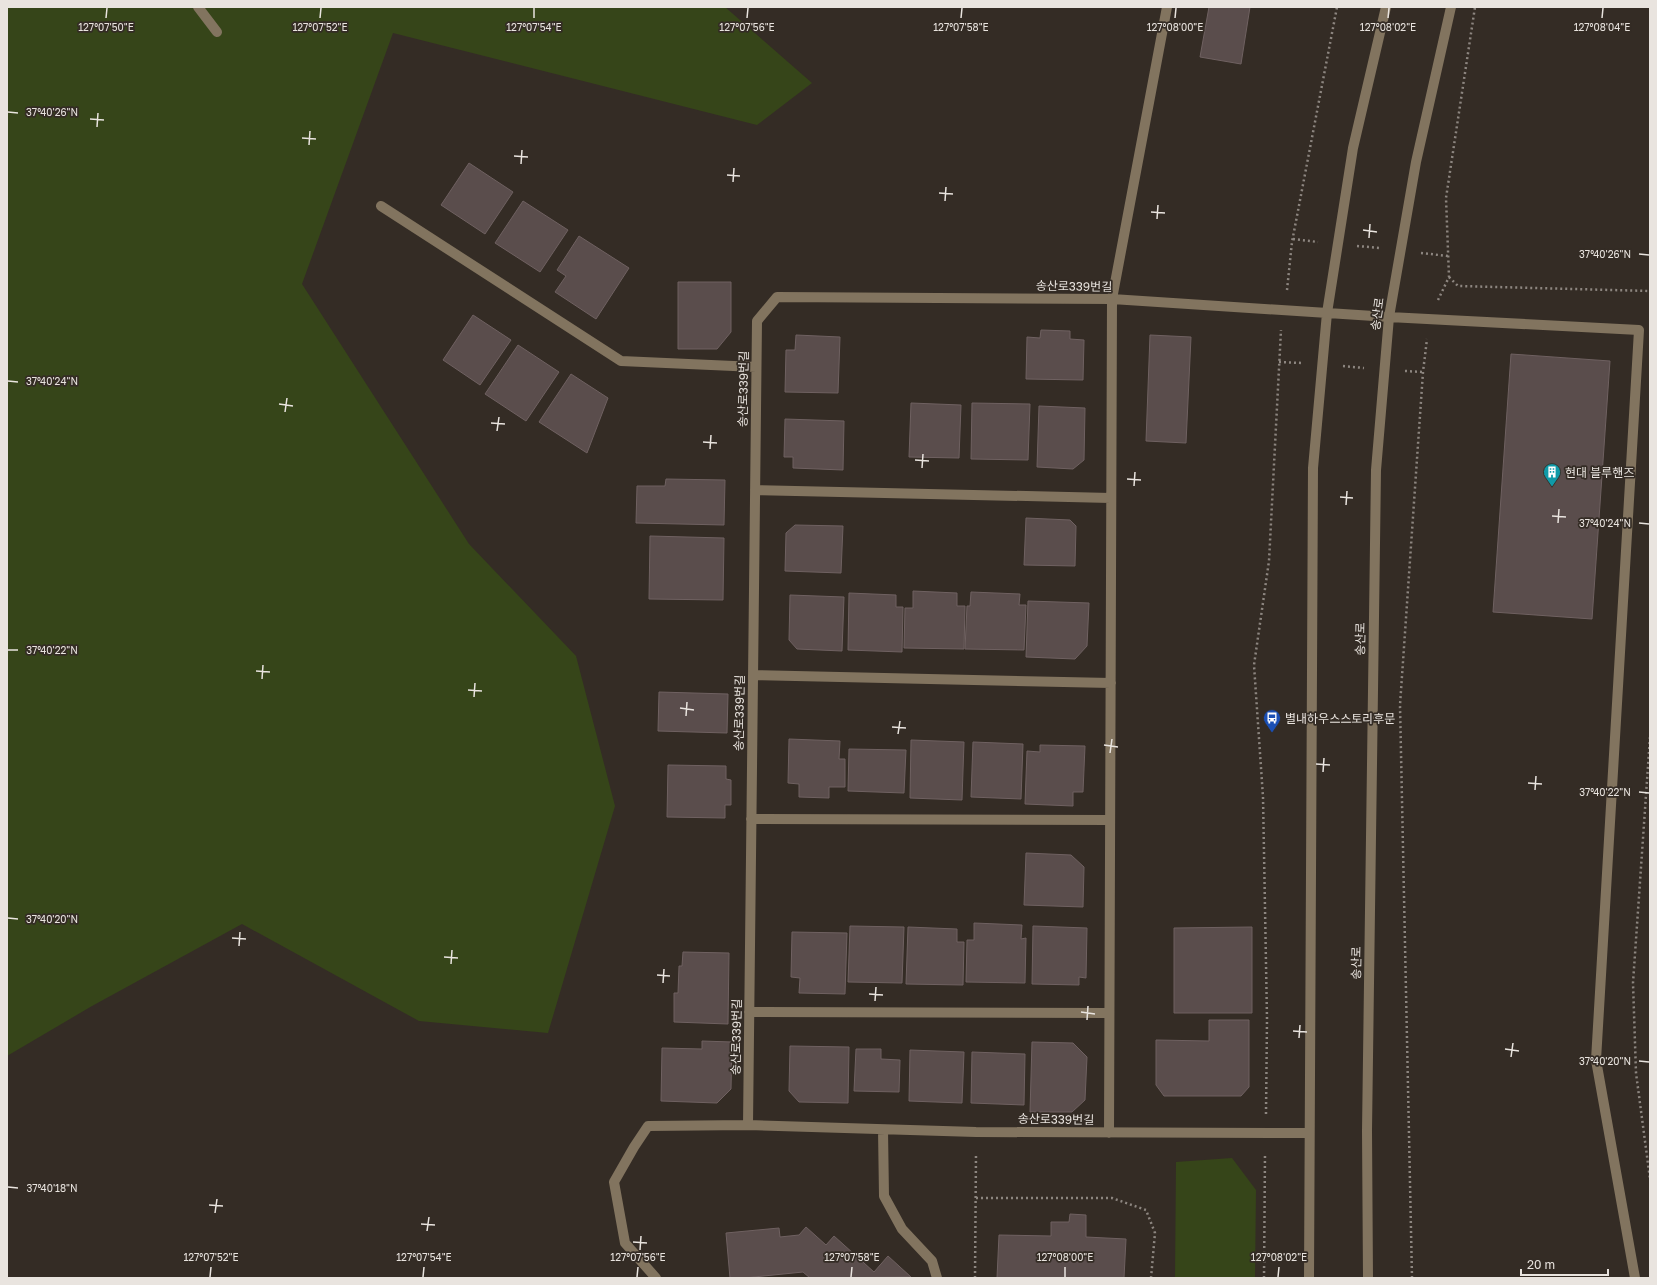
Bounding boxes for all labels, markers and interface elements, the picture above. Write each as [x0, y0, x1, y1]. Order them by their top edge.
text: 127°07'50"E [78, 21, 134, 33]
text: 127°07'52"E [292, 21, 348, 33]
text: 127°07'54"E [506, 21, 562, 33]
text: 127°07'56"E [719, 21, 775, 33]
text: 127°07'58"E [933, 21, 989, 33]
text: 127°08'00"E [1147, 21, 1203, 33]
text: 127°08'02"E [1360, 21, 1416, 33]
text: 127°08'04"E [1574, 21, 1630, 33]
text: 37°40'26"N [26, 106, 78, 118]
text: 37°40'26"N [1579, 248, 1631, 260]
street label: 송산로339번길 [1036, 278, 1112, 294]
street label: 송산로 [1367, 297, 1387, 331]
street label: 송산로339번길 [735, 351, 751, 427]
text: 37°40'24"N [26, 375, 78, 387]
building icon: 현대 블루핸즈 [1542, 462, 1562, 487]
place label: 현대 블루핸즈 [1565, 465, 1634, 480]
text: 37°40'24"N [1579, 517, 1631, 529]
street label: 송산로 [1352, 622, 1368, 656]
text: 37°40'22"N [26, 644, 78, 656]
street label: 송산로339번길 [731, 675, 747, 751]
bus stop icon: 별내하우스스토리후문 [1262, 708, 1282, 733]
place label: 별내하우스스토리후문 [1285, 711, 1395, 726]
text: 37°40'22"N [1579, 786, 1631, 798]
text: 37°40'20"N [26, 913, 78, 925]
street label: 송산로 [1348, 946, 1364, 980]
street label: 송산로339번길 [728, 999, 744, 1075]
text: 37°40'20"N [1579, 1055, 1631, 1067]
street label: 송산로339번길 [1018, 1111, 1094, 1127]
text: 37°40'18"N [26, 1182, 78, 1194]
text: 127°07'52"E [183, 1251, 239, 1263]
text: 127°07'54"E [396, 1251, 452, 1263]
text: 127°07'56"E [610, 1251, 666, 1263]
text: 127°07'58"E [824, 1251, 880, 1263]
text: 127°08'00"E [1037, 1251, 1093, 1263]
text: 127°08'02"E [1251, 1251, 1307, 1263]
scale bar [1521, 1251, 1608, 1277]
text: 20 m [1527, 1257, 1555, 1272]

